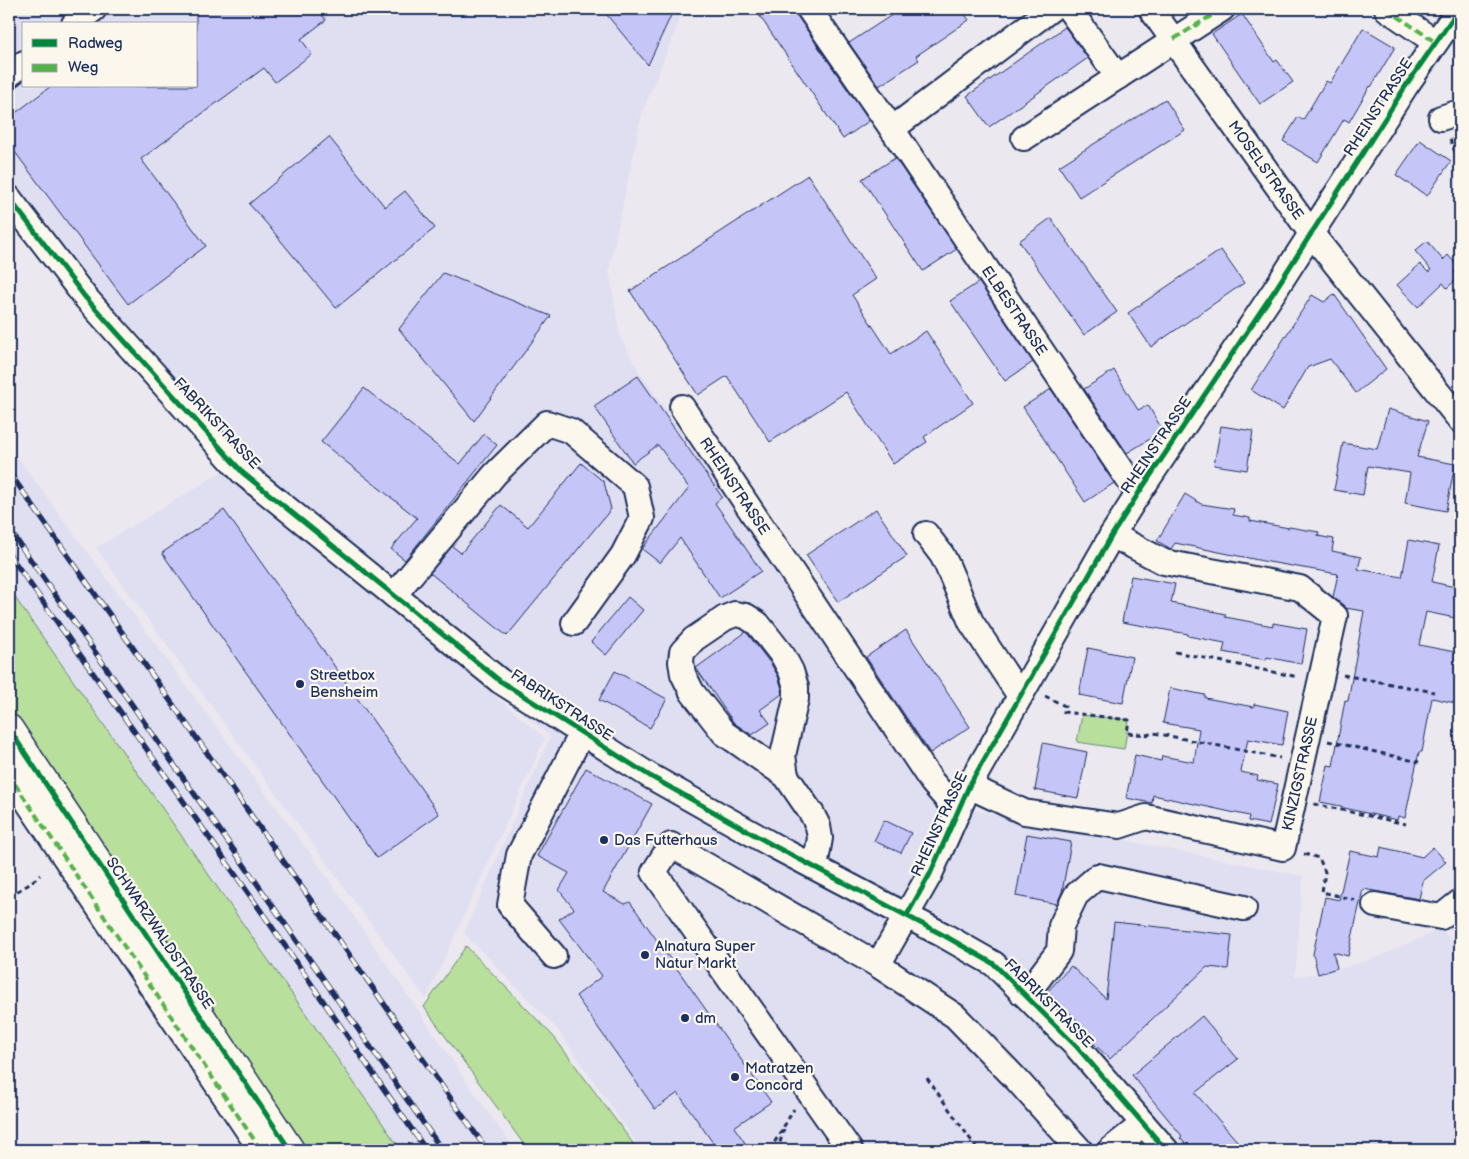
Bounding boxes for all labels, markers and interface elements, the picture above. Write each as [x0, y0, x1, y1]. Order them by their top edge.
legend [22, 22, 198, 88]
text: Radweg [68, 34, 123, 53]
street label: RHEINSTRASSE [1340, 55, 1417, 160]
text: Weg [68, 58, 98, 77]
street label: MOSELSTRASSE [1224, 117, 1308, 224]
street label: ELBESTRASSE [977, 262, 1051, 360]
street label: FABRIKSTRASSE [169, 374, 264, 473]
street label: RHEINSTRASSE [1117, 393, 1196, 497]
street label: RHEINSTRASSE [695, 434, 774, 539]
street label: FABRIKSTRASSE [507, 665, 617, 746]
place label: Streetbox Bensheim [310, 666, 378, 702]
marker: Streetbox Bensheim [294, 678, 306, 690]
street label: KINZIGSTRASSE [1278, 715, 1322, 833]
street label: RHEINSTRASSE [907, 769, 972, 879]
place label: Das Futterhaus [614, 831, 718, 850]
marker: Das Futterhaus [598, 834, 610, 846]
street label: SCHWARZWALDSTRASSE [102, 854, 218, 1013]
place label: Alnatura Super Natur Markt [655, 937, 756, 973]
marker: Alnatura Super Natur Markt [639, 949, 651, 961]
street label: FABRIKSTRASSE [1000, 955, 1097, 1052]
place label: dm [695, 1009, 716, 1028]
marker: dm [679, 1012, 691, 1024]
place label: Matratzen Concord [745, 1059, 814, 1095]
marker: Matratzen Concord [729, 1071, 741, 1083]

